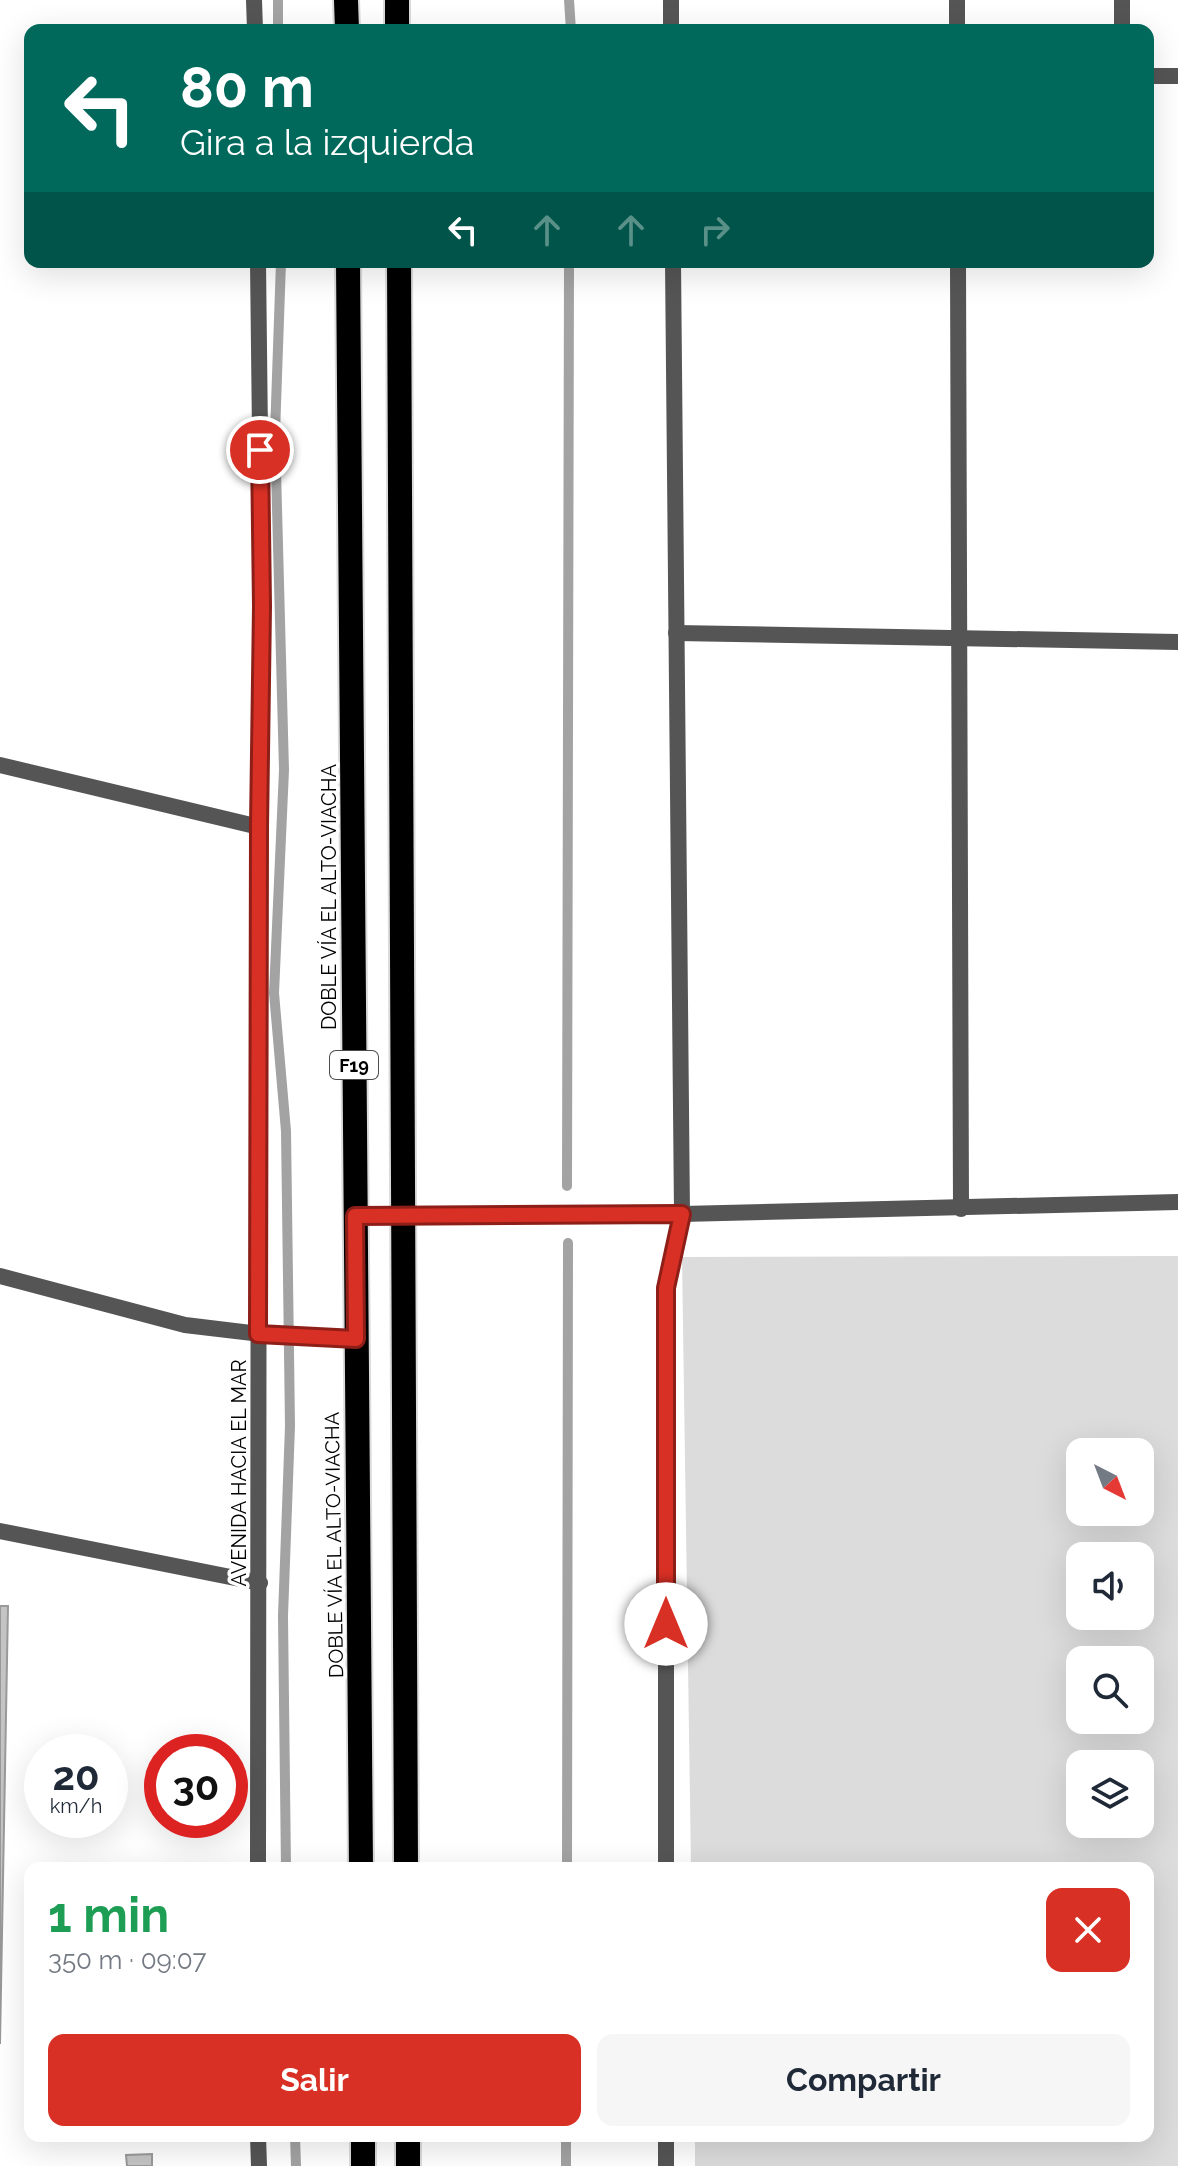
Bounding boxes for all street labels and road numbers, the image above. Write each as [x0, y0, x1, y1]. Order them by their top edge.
street label: DOBLE VÍA EL ALTO-VIACHA [317, 763, 341, 1030]
road number: F19 [330, 1051, 378, 1079]
street label: AVENIDA HACIA EL MAR [227, 1359, 251, 1587]
street label: DOBLE VÍA EL ALTO-VIACHA [320, 1411, 348, 1678]

